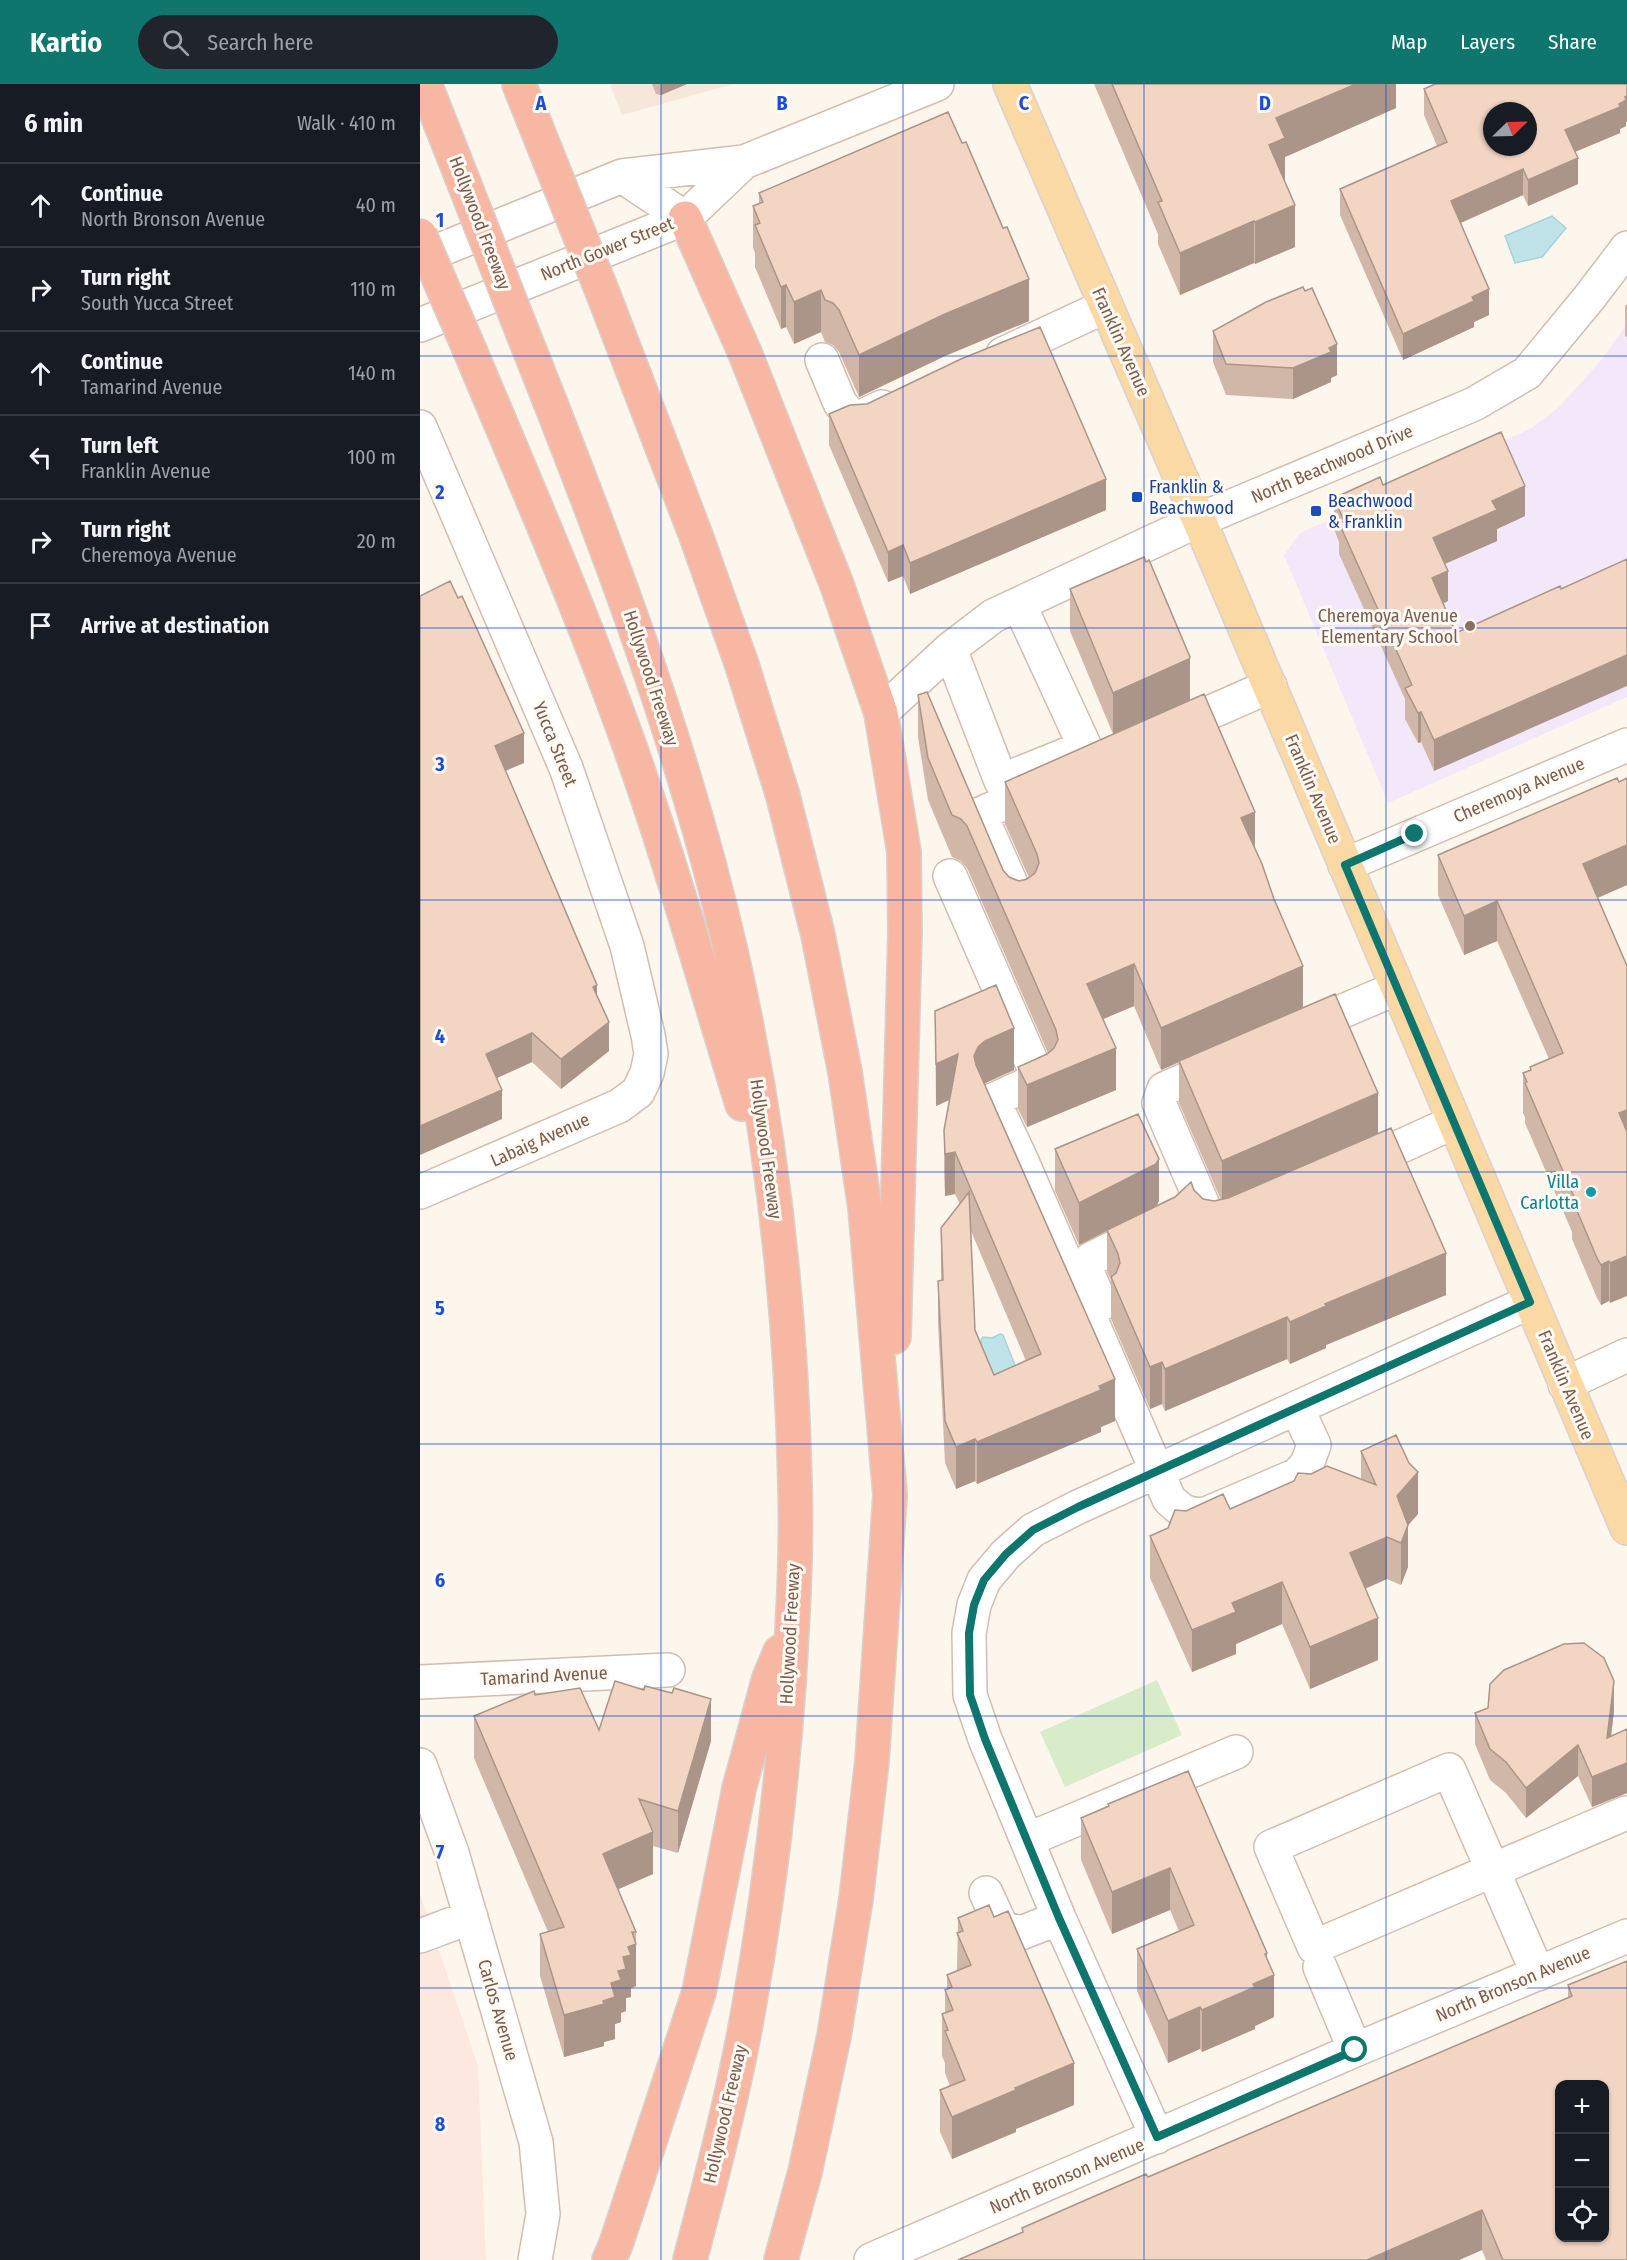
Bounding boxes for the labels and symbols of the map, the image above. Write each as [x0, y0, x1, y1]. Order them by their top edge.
text: A [535, 91, 548, 115]
text: B [776, 91, 788, 115]
text: C [1019, 91, 1030, 115]
text: D [1259, 91, 1271, 115]
north arrow [1483, 102, 1537, 156]
street label: Hollywood Freeway [444, 153, 516, 293]
text: 1 [436, 208, 444, 232]
street label: North Gower Street [537, 212, 677, 286]
street label: Franklin Avenue [1087, 284, 1155, 400]
street label: North Beachwood Drive [1248, 420, 1416, 508]
place label: Franklin & Beachwood [1149, 476, 1234, 519]
text: 2 [434, 480, 445, 504]
marker: Franklin & Beachwood [1130, 490, 1144, 504]
place label: Beachwood & Franklin [1328, 490, 1413, 533]
marker: Beachwood & Franklin [1309, 504, 1323, 518]
place label: Cheremoya Avenue Elementary School [1318, 605, 1458, 648]
street label: Hollywood Freeway [619, 607, 683, 749]
marker: Cheremoya Avenue Elementary School [1463, 619, 1477, 633]
street label: Yucca Street [528, 698, 582, 790]
street label: Franklin Avenue [1280, 731, 1346, 847]
text: 3 [434, 752, 445, 776]
street label: Cheremoya Avenue [1450, 752, 1588, 828]
route end [1401, 820, 1427, 846]
text: 4 [435, 1024, 445, 1048]
street label: Hollywood Freeway [745, 1078, 787, 1220]
street label: Labaig Avenue [487, 1108, 593, 1172]
place label: Villa Carlotta [1520, 1171, 1579, 1214]
marker: Villa Carlotta [1584, 1185, 1598, 1199]
text: 5 [435, 1296, 445, 1320]
street label: Franklin Avenue [1533, 1327, 1599, 1443]
street label: Hollywood Freeway [775, 1563, 805, 1705]
text: 6 [435, 1568, 445, 1592]
street label: Tamarind Avenue [480, 1662, 608, 1690]
text: 7 [436, 1840, 445, 1864]
street label: North Bronson Avenue [1432, 1941, 1594, 2027]
street label: Carlos Avenue [473, 1957, 523, 2063]
route start [1341, 2036, 1367, 2062]
street label: Hollywood Freeway [698, 2043, 752, 2185]
text: 8 [435, 2112, 446, 2136]
street label: North Bronson Avenue [986, 2133, 1148, 2219]

